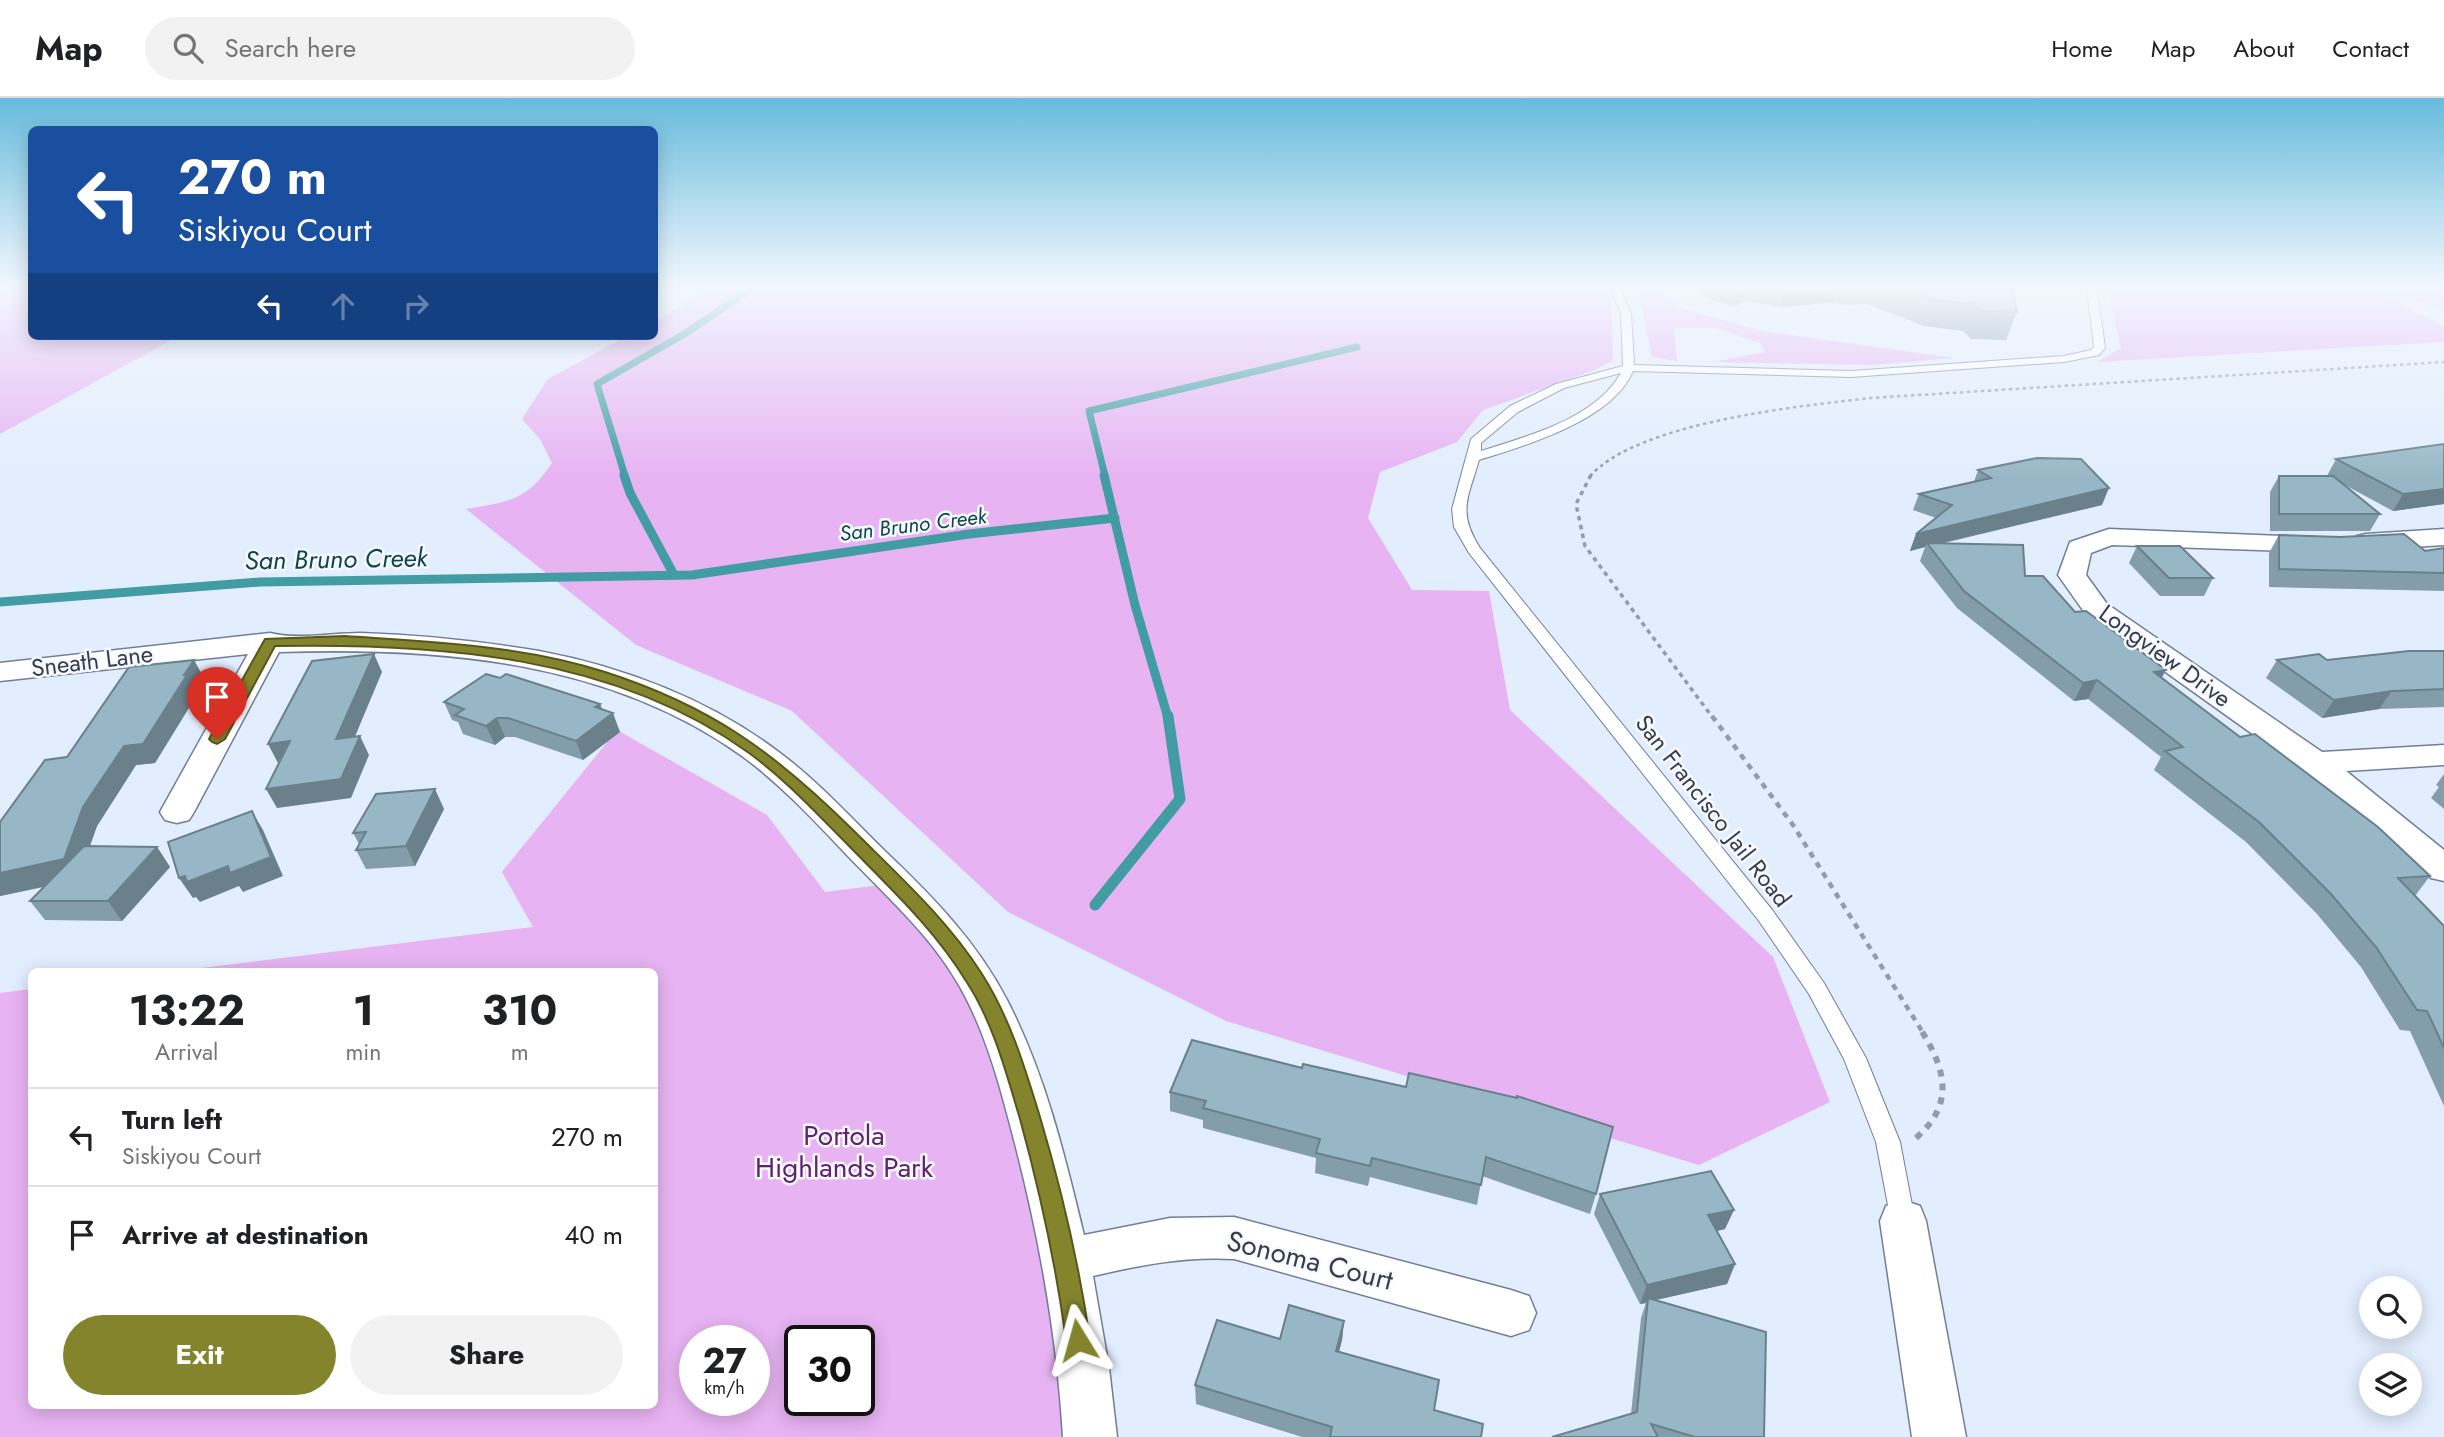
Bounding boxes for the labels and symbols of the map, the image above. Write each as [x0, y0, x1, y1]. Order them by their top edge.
water label: San Bruno Creek [838, 501, 989, 549]
water label: San Bruno Creek [244, 538, 430, 580]
street label: Longview Drive [2092, 596, 2239, 716]
street label: Sneath Lane [29, 636, 155, 685]
pin [187, 667, 247, 739]
street label: San Francisco Jail Road [1627, 707, 1800, 914]
park label: Portola Highlands Park [755, 1115, 934, 1188]
street label: Sonoma Court [1223, 1220, 1397, 1301]
position arrow [1041, 1303, 1115, 1377]
speed limit sign: 30 [784, 1325, 875, 1416]

